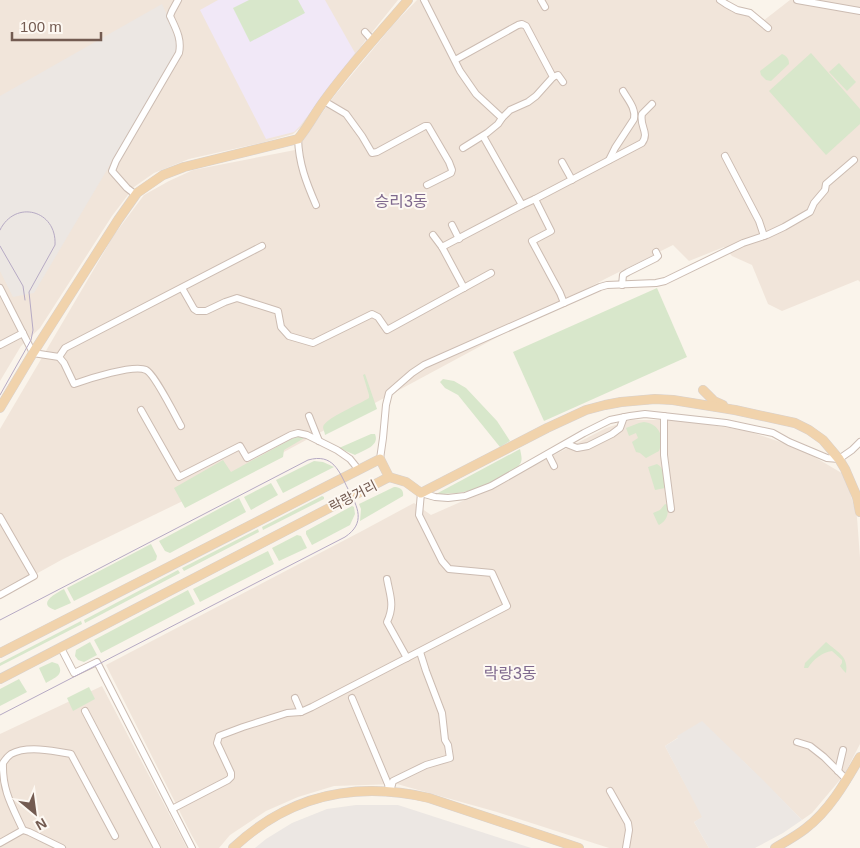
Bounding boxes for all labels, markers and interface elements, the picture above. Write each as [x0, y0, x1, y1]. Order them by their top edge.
scale bar [12, 10, 101, 42]
text: 100 m [20, 18, 62, 35]
district label: 승리3동 [374, 193, 428, 210]
street label: 락랑거리 [326, 477, 380, 515]
district label: 락랑3동 [483, 665, 537, 682]
north arrow [10, 788, 60, 838]
text: N [33, 815, 50, 834]

